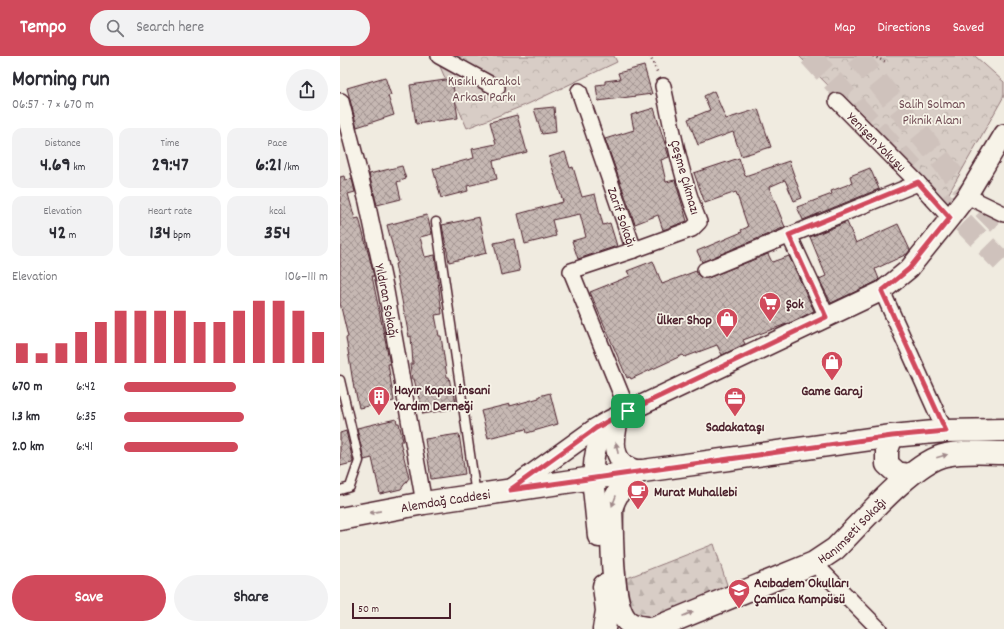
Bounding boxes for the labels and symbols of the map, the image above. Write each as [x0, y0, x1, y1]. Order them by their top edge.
park label: Kısıklı Karakol Arkası Parkı [448, 72, 521, 108]
park label: Salih Solman Piknik Alanı [899, 95, 965, 131]
street label: Yenişen Yokuşu [841, 108, 910, 178]
street label: Çeşme Çıkmazı [664, 138, 704, 217]
street label: Zarif Sokağı [601, 185, 640, 250]
street label: Yıldıran Sokağı [368, 262, 402, 340]
supermarket icon: Şok [757, 290, 783, 323]
place label: Şok [786, 295, 804, 315]
shop icon: Ülker Shop [714, 306, 740, 339]
place label: Ülker Shop [657, 311, 713, 331]
shop icon: Game Garaj [819, 349, 845, 382]
place label: Hayır Kapısı İnsani Yardım Derneği [393, 381, 490, 417]
place label: Game Garaj [801, 382, 863, 402]
building icon: Hayır Kapısı İnsani Yardım Derneği [366, 384, 392, 417]
office icon: Sadakataşı [722, 385, 748, 418]
pin [611, 394, 645, 428]
place label: Sadakataşı [706, 418, 765, 438]
one-way arrow [614, 442, 620, 454]
one-way arrow [937, 453, 949, 459]
cafe icon: Murat Muhallebi [625, 478, 651, 511]
place label: Murat Muhallebi [654, 483, 737, 503]
street label: Alemdağ Caddesi [399, 485, 492, 519]
street label: Hanımseti Sokağı [814, 494, 892, 570]
one-way arrow [611, 495, 617, 507]
one-way arrow [368, 510, 381, 516]
place label: Acıbadem Okulları Çamlıca Kampüsü [754, 574, 849, 610]
school or university icon: Acıbadem Okulları Çamlıca Kampüsü [726, 577, 752, 610]
scale bar [352, 601, 451, 620]
one-way arrow [683, 611, 694, 617]

